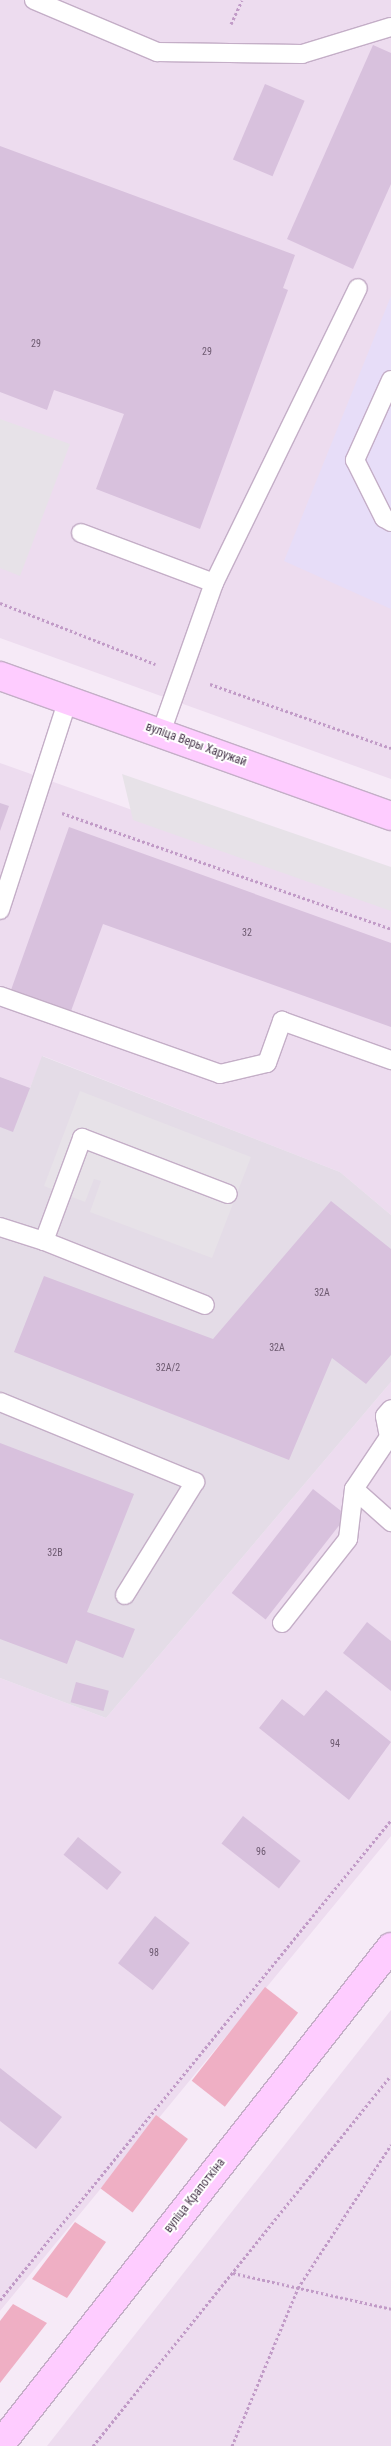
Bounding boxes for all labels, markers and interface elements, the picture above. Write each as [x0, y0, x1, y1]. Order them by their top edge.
house number: 29 [31, 338, 41, 350]
house number: 29 [202, 346, 212, 358]
street label: вуліца Веры Харужай [144, 720, 248, 770]
house number: 32 [242, 927, 252, 939]
house number: 32А [314, 1287, 330, 1299]
house number: 32А [269, 1342, 285, 1354]
house number: 32А/2 [156, 1362, 180, 1374]
house number: 32В [47, 1547, 63, 1559]
house number: 94 [330, 1738, 340, 1750]
house number: 96 [256, 1846, 266, 1858]
house number: 98 [149, 1947, 159, 1959]
street label: вуліца Крапоткіна [162, 2156, 228, 2236]

